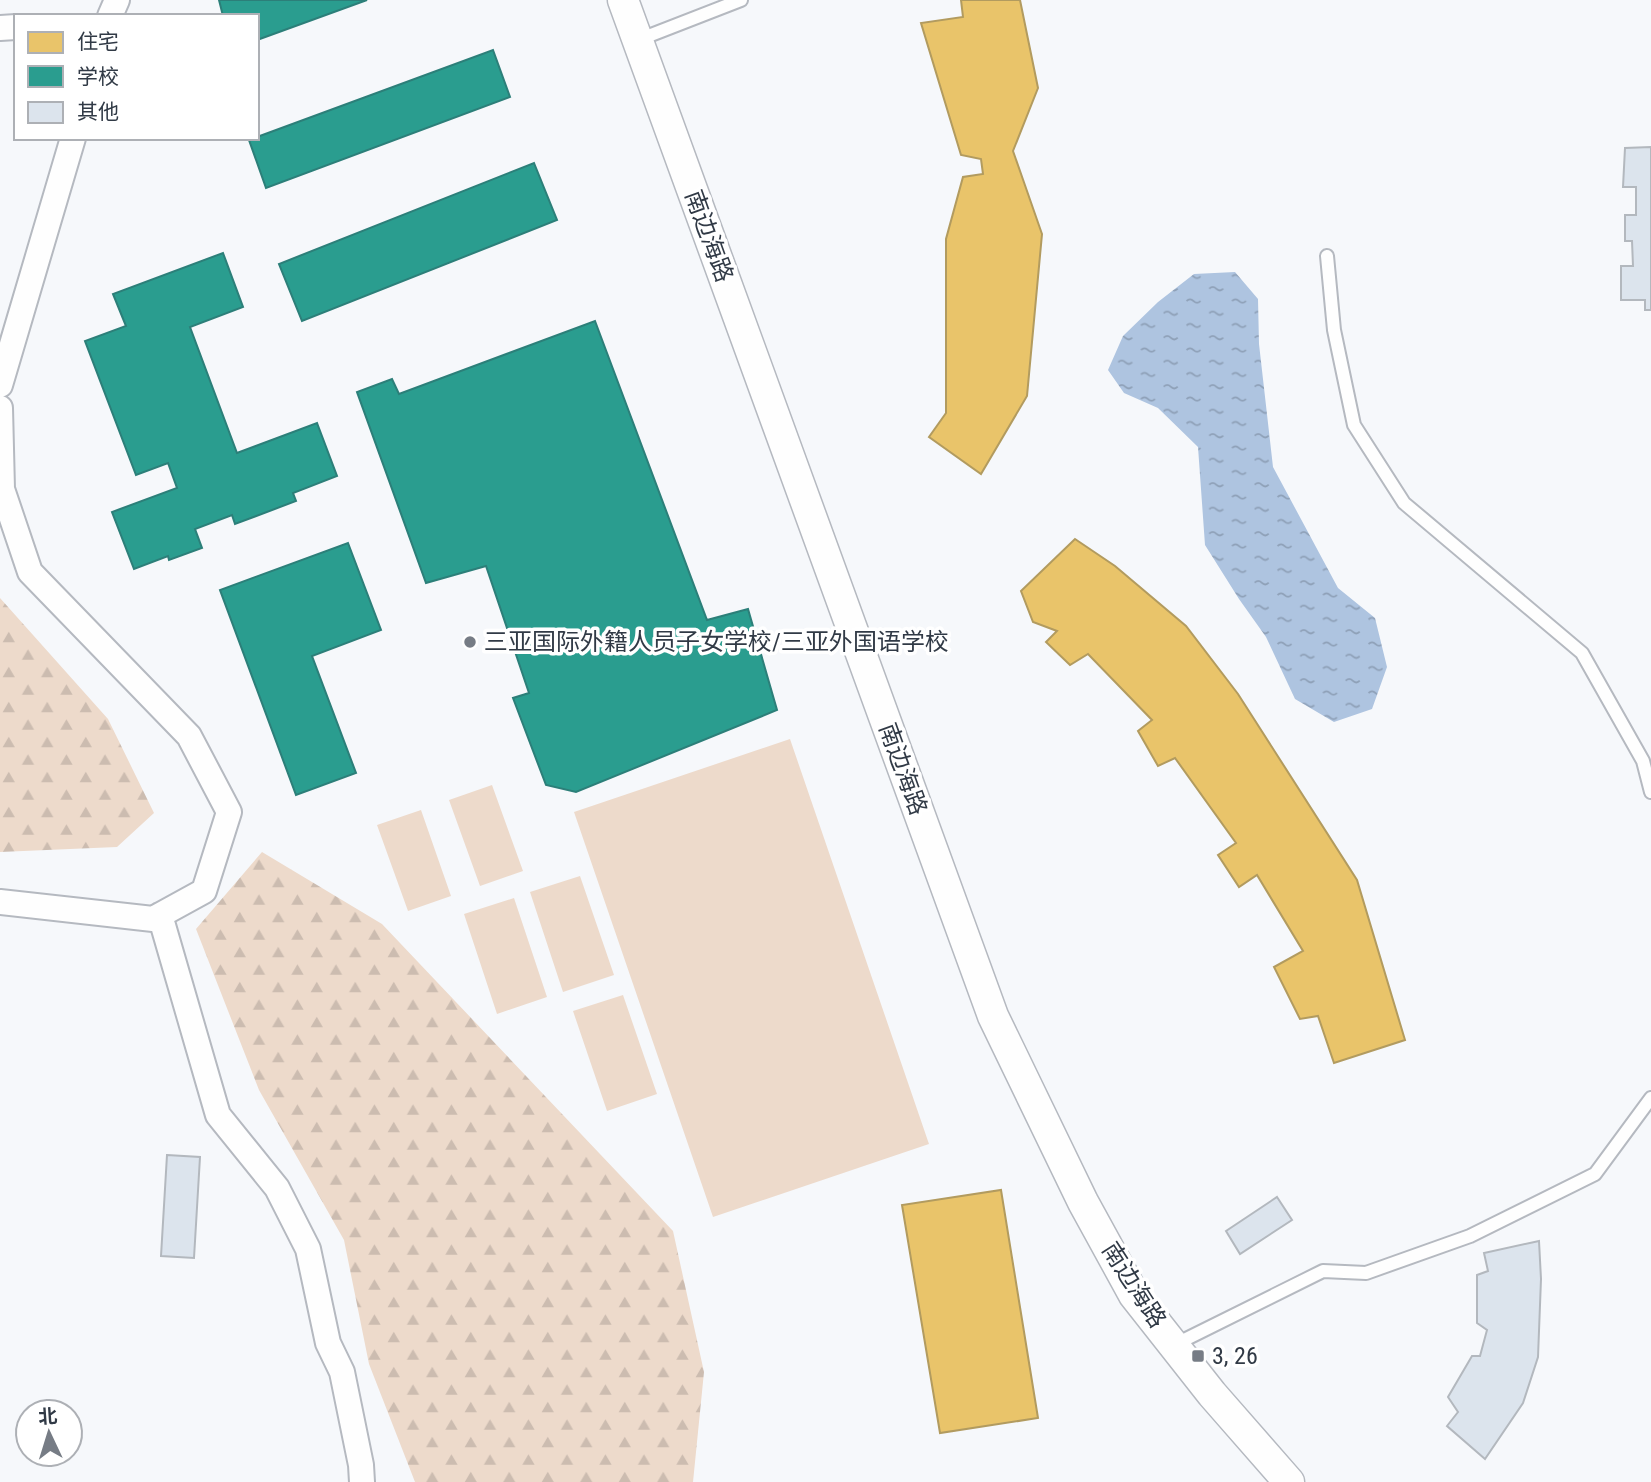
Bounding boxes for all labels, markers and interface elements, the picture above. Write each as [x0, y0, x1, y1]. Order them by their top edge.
legend [14, 14, 259, 140]
text: 住宅 [77, 30, 119, 54]
text: 学校 [77, 65, 119, 89]
text: 其他 [77, 100, 119, 124]
street label: 南边海路 [679, 186, 739, 286]
place label: 三亚国际外籍人员子女学校/三亚外国语学校 [484, 628, 949, 656]
marker: 三亚国际外籍人员子女学校/三亚外国语学校 [462, 634, 478, 650]
street label: 南边海路 [873, 719, 933, 819]
street label: 南边海路 [1096, 1237, 1172, 1333]
place label: 3, 26 [1212, 1342, 1258, 1370]
marker: 3, 26 [1190, 1348, 1206, 1364]
north arrow [14, 1398, 84, 1468]
text: 北 [38, 1404, 58, 1429]

